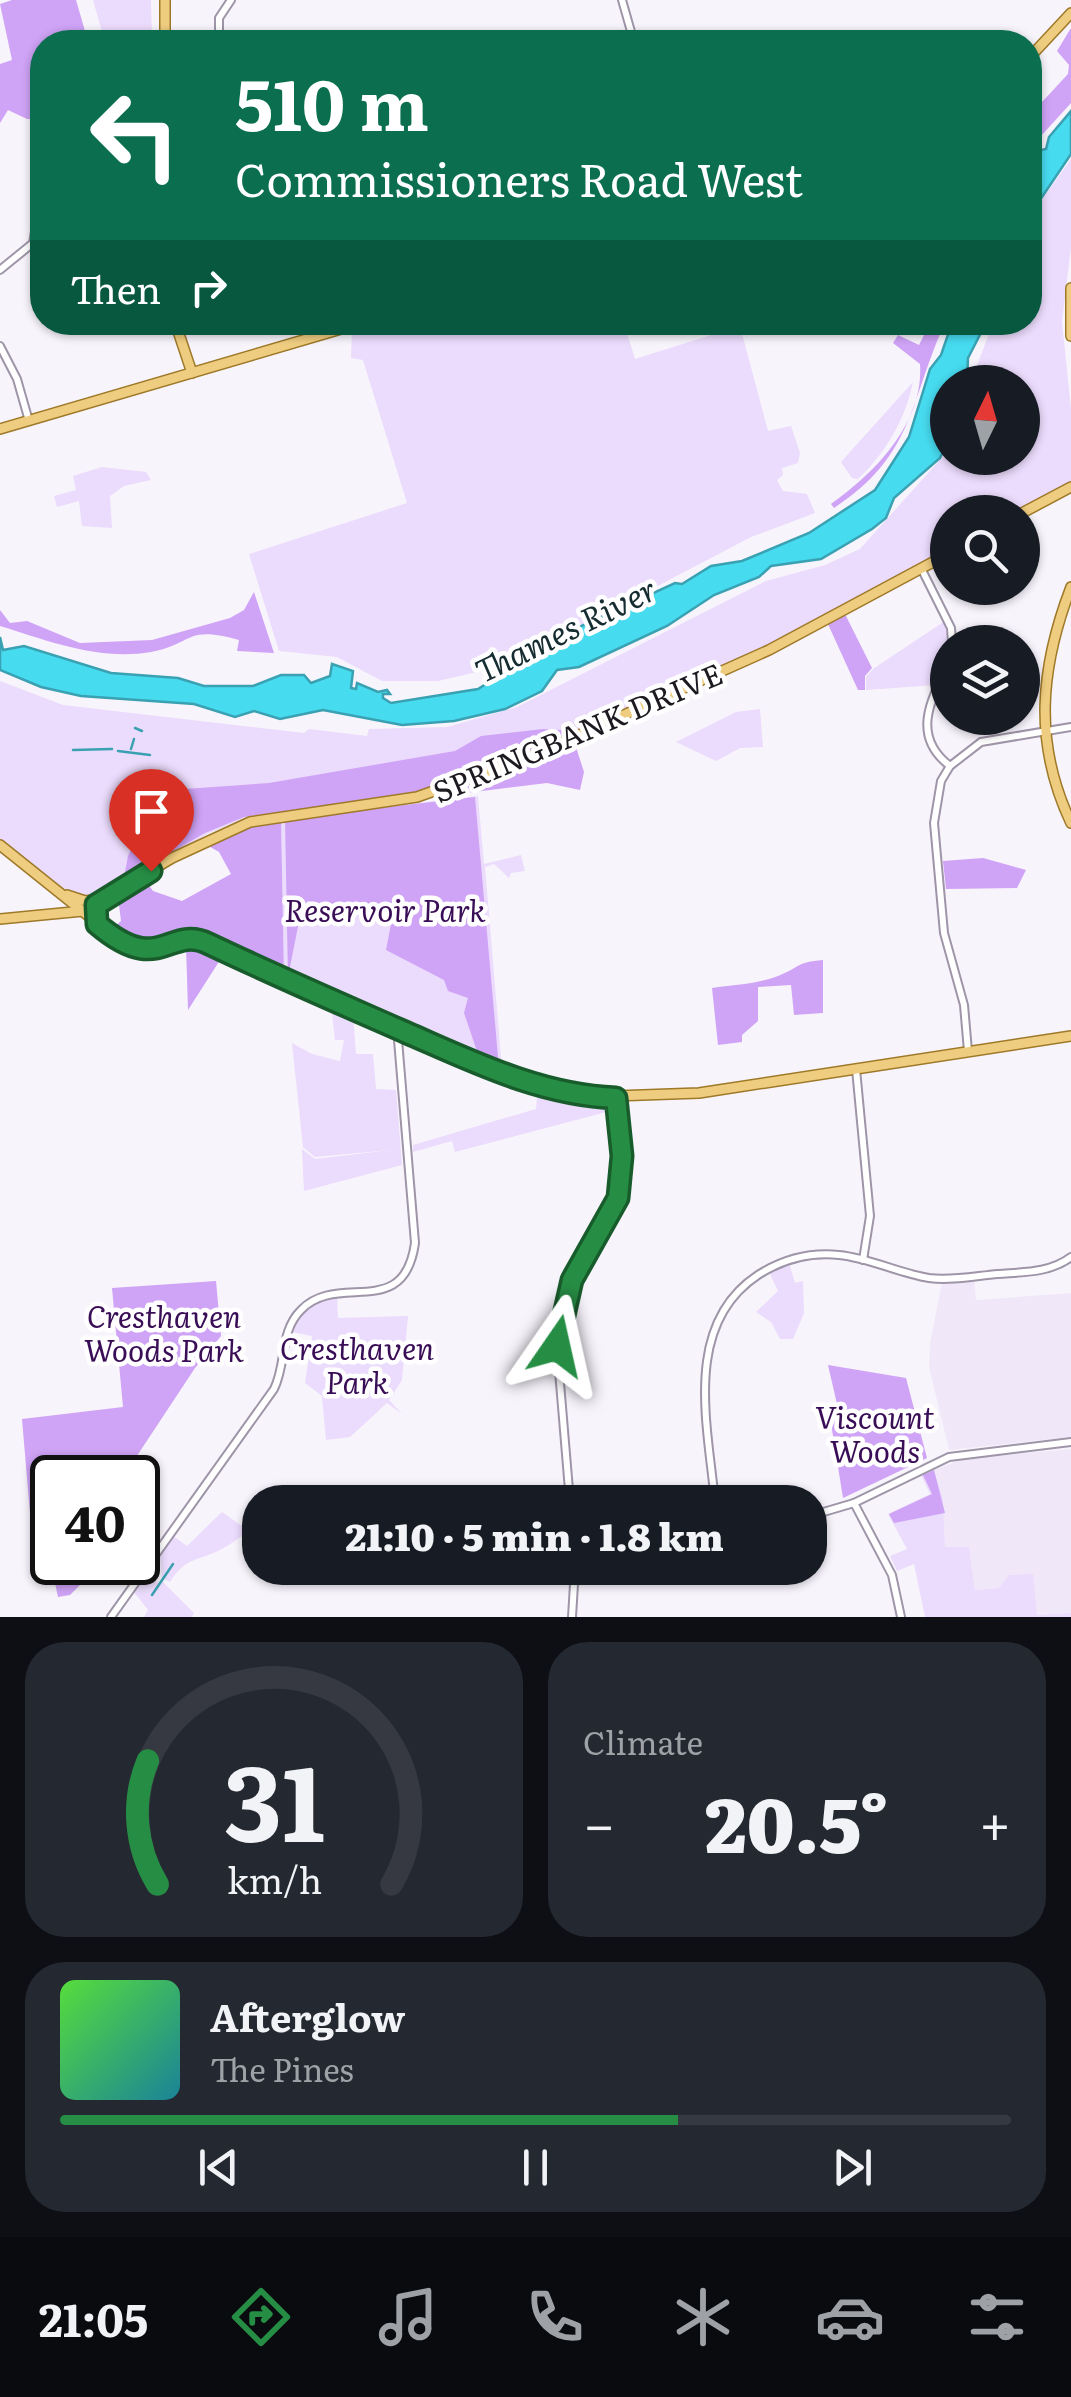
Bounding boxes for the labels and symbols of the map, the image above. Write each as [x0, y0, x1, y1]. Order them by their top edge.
north arrow [930, 365, 1040, 475]
water label: Thames River [466, 563, 664, 693]
street label: SPRINGBANK DRIVE [425, 650, 729, 812]
pin [109, 769, 194, 872]
park label: Reservoir Park [284, 887, 486, 931]
park label: Cresthaven Woods Park [84, 1293, 245, 1371]
position arrow [505, 1294, 609, 1398]
park label: Cresthaven Park [280, 1325, 434, 1403]
park label: Viscount Woods [815, 1394, 935, 1472]
speed limit sign: 40 [30, 1455, 160, 1585]

